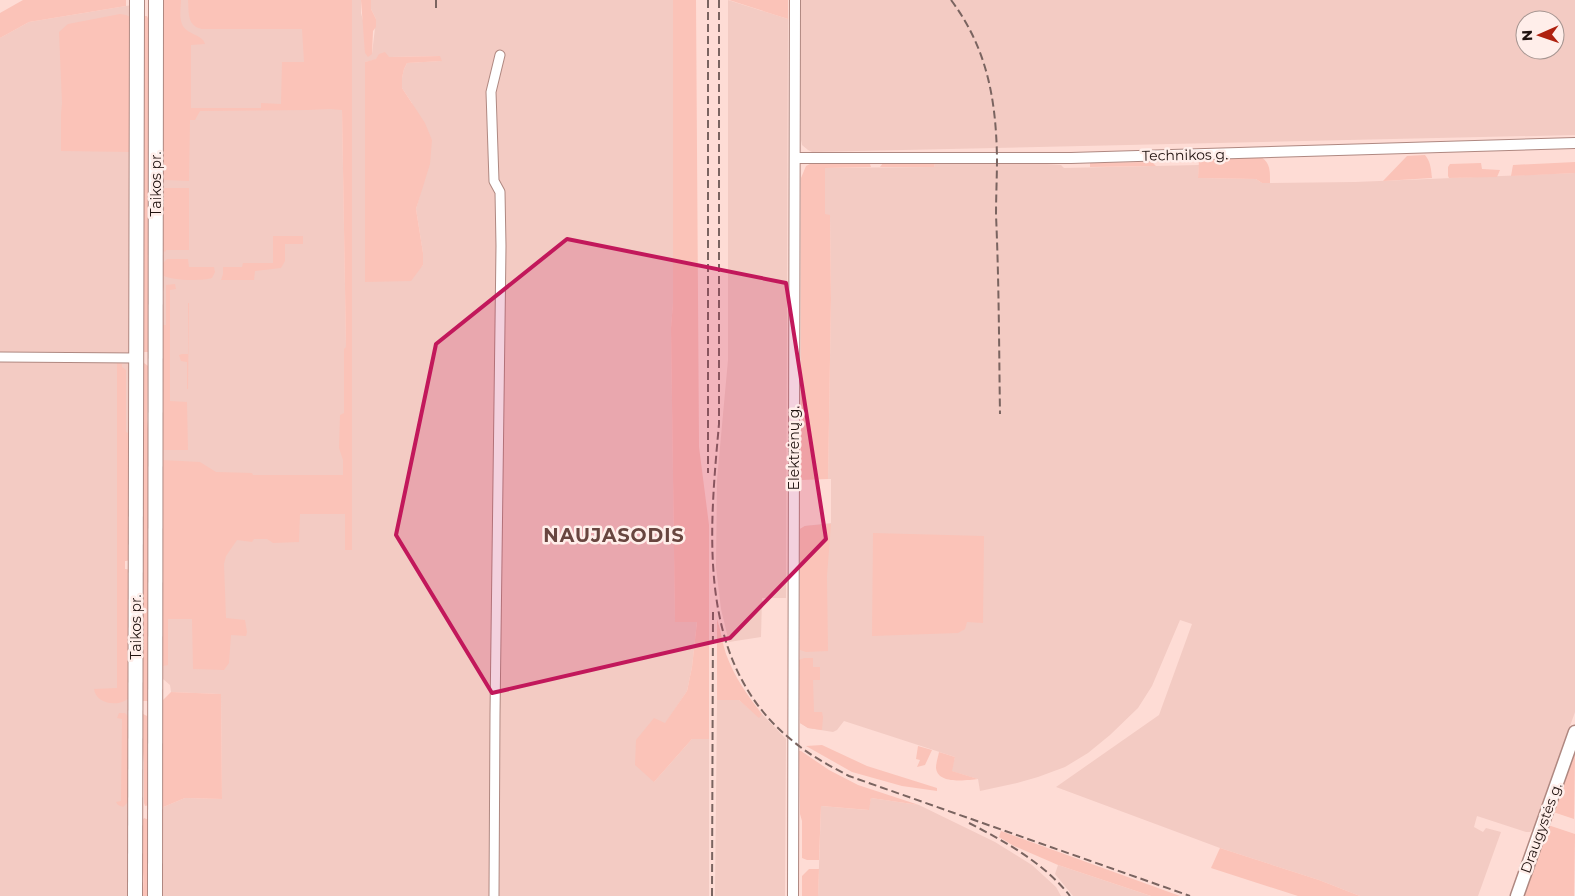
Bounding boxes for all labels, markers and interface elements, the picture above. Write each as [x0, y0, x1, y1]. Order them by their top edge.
north arrow [1515, 10, 1565, 60]
text: N [1518, 29, 1536, 41]
street label: Technikos g. [1142, 145, 1228, 165]
street label: Taikos pr. [147, 151, 165, 216]
street label: Elektrėnų g. [785, 406, 803, 490]
district label: NAUJASODIS [543, 524, 685, 547]
street label: Taikos pr. [127, 594, 145, 659]
street label: Draugystės g. [1516, 780, 1566, 876]

